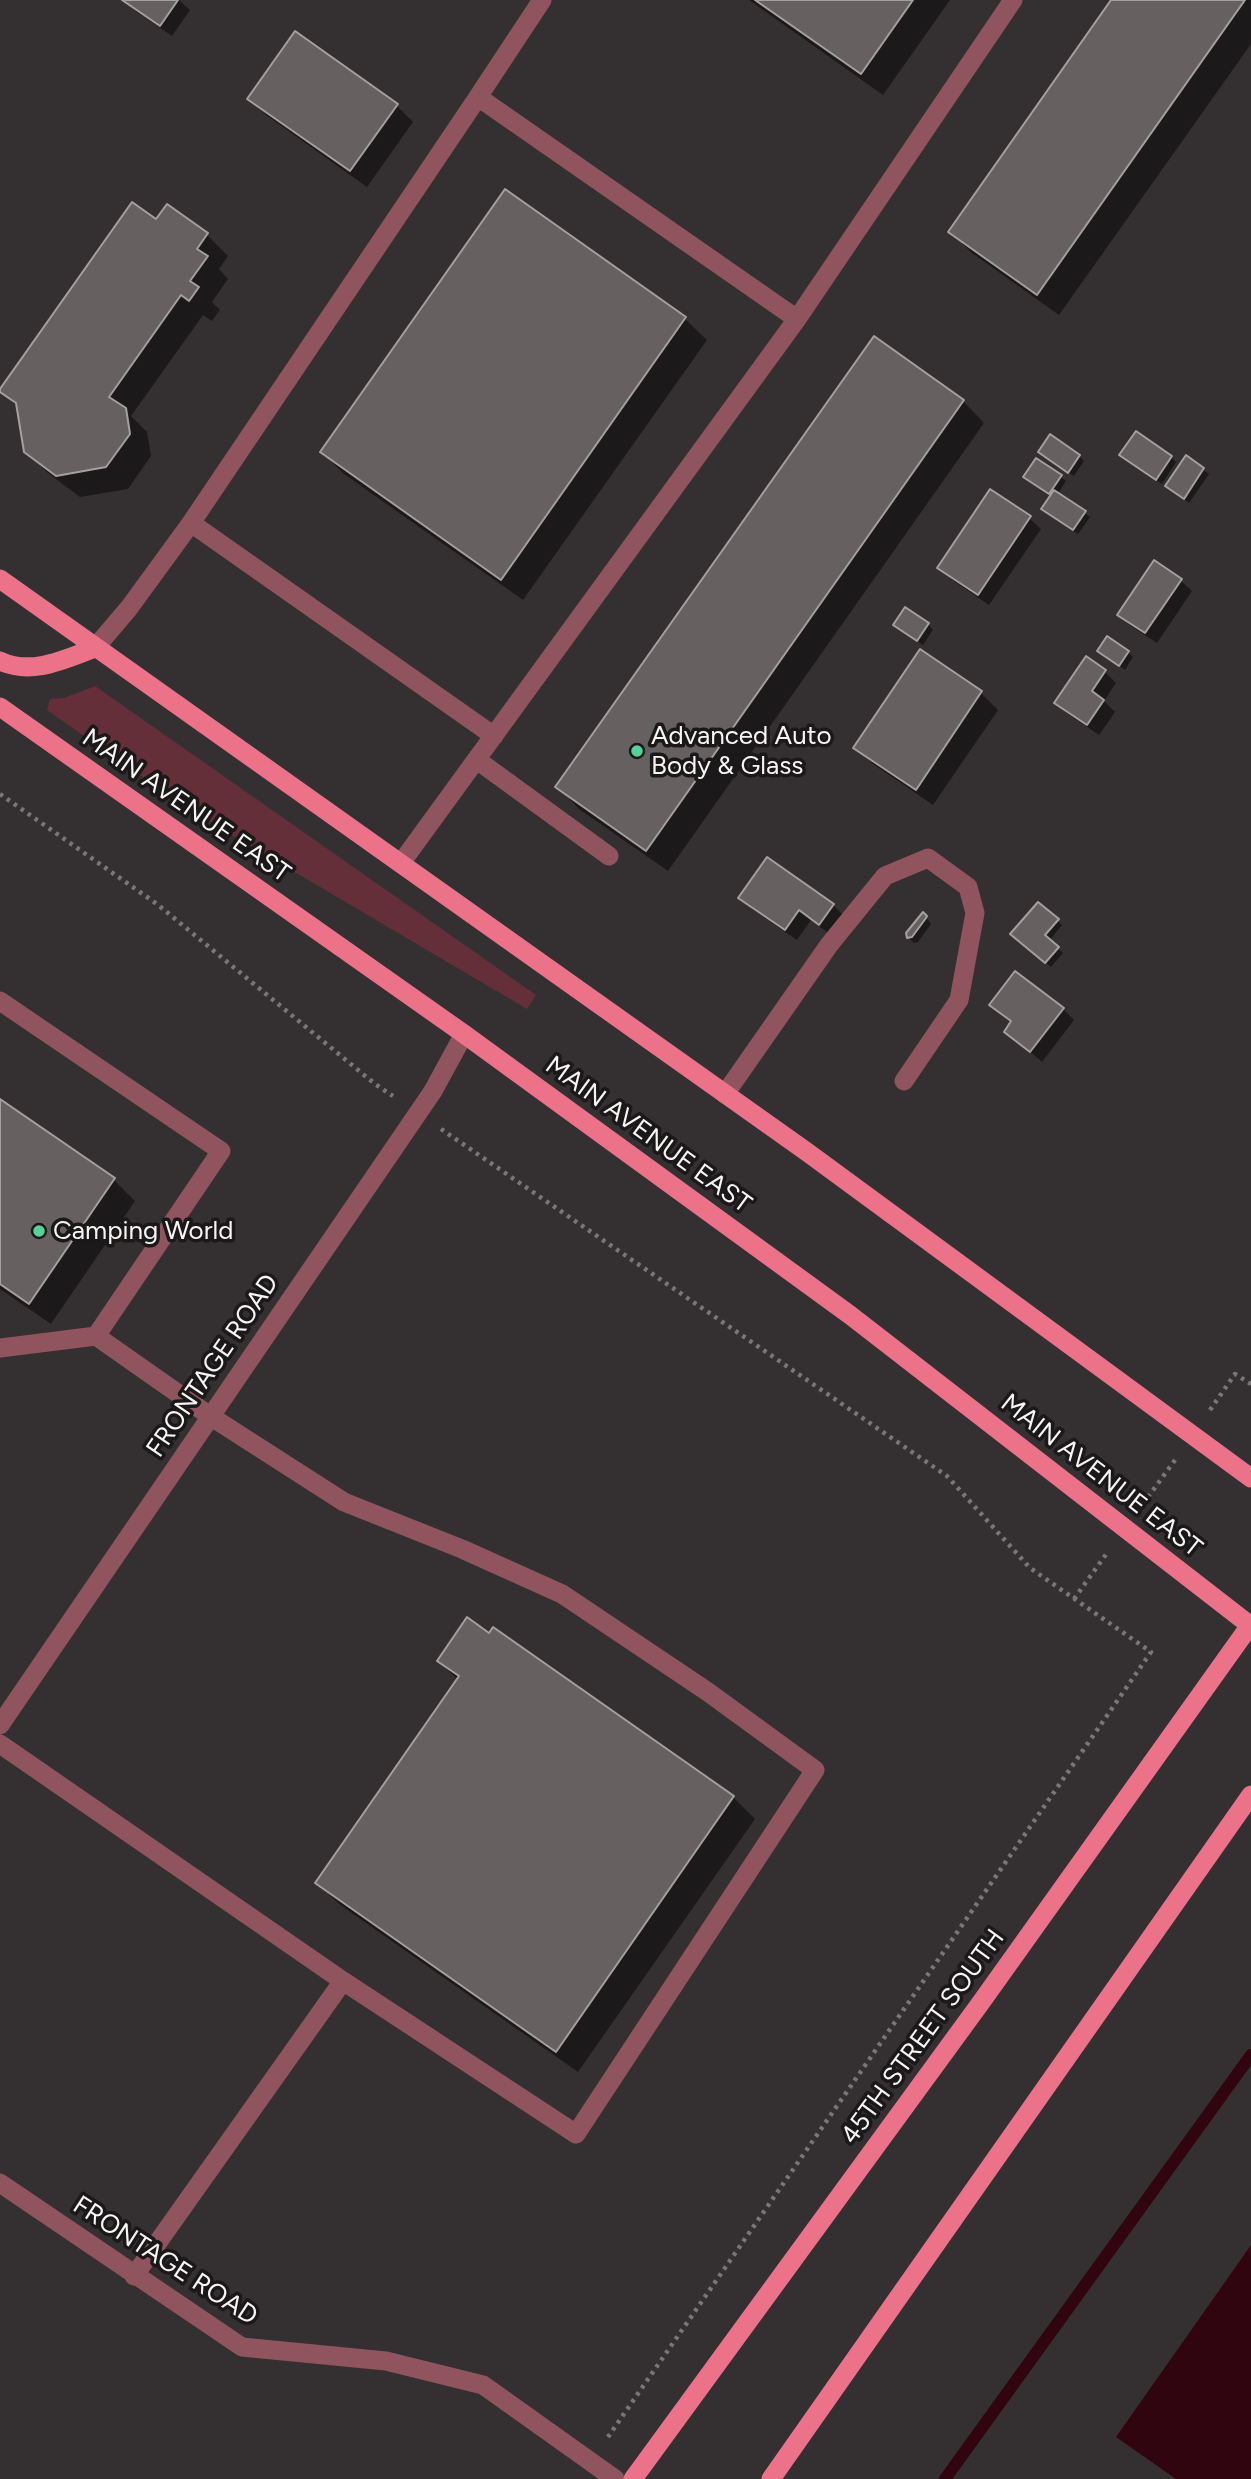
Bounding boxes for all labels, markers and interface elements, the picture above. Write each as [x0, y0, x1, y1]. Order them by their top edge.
place label: Advanced Auto Body & Glass [651, 720, 832, 782]
street label: MAIN AVENUE EAST [76, 722, 296, 890]
marker: Advanced Auto Body & Glass [629, 743, 645, 759]
street label: MAIN AVENUE EAST [539, 1050, 757, 1220]
place label: Camping World [53, 1215, 233, 1247]
marker: Camping World [31, 1223, 47, 1239]
street label: FRONTAGE ROAD [140, 1269, 286, 1463]
street label: MAIN AVENUE EAST [994, 1388, 1208, 1564]
street label: 45TH STREET SOUTH [835, 1924, 1011, 2150]
street label: FRONTAGE ROAD [67, 2190, 263, 2332]

